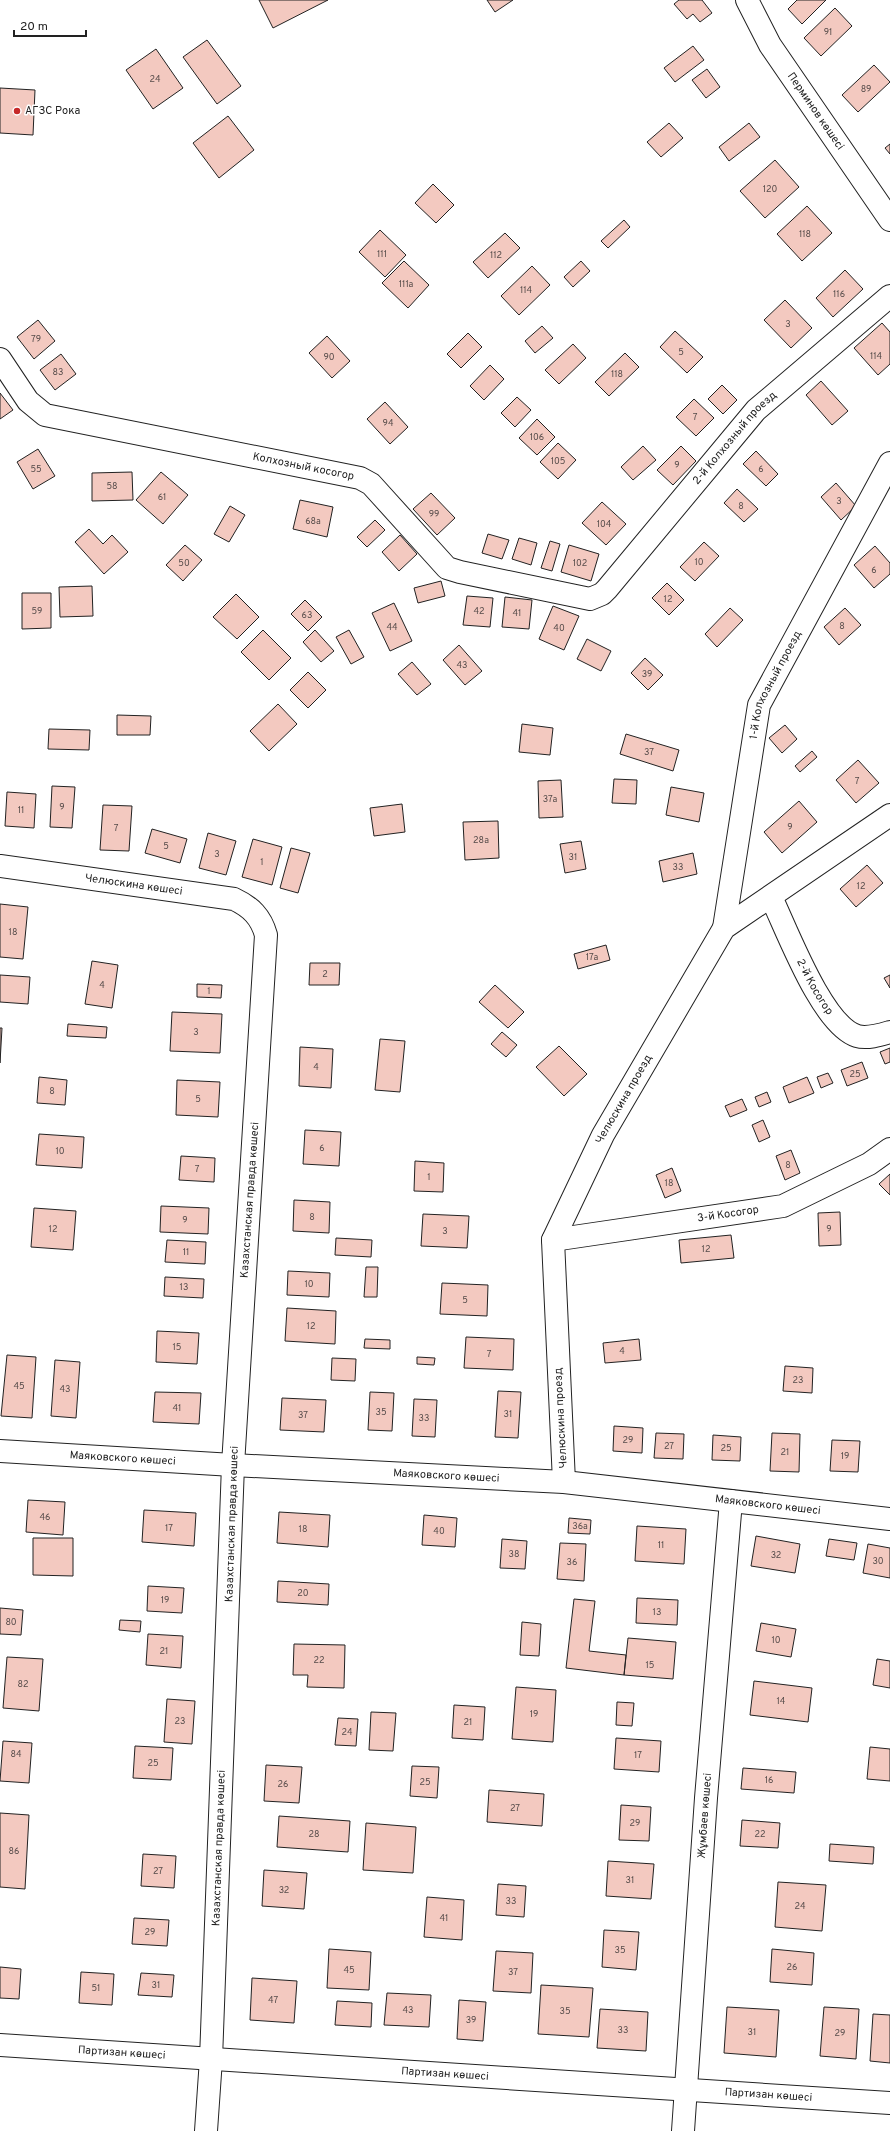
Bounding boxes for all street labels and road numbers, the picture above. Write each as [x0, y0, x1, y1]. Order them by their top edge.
street label: Перминов көшесі [784, 70, 847, 153]
street label: 2-й Колхозный проезд [690, 388, 780, 488]
street label: Колхозный косогор [251, 450, 355, 484]
street label: 1-й Колхозный проезд [747, 628, 805, 740]
street label: Челюскина көшесі [84, 871, 183, 899]
street label: 2-й Косогор [793, 957, 836, 1018]
street label: Челюскина проезд [593, 1052, 655, 1146]
street label: Казахстанская правда көшесі [238, 1122, 262, 1278]
street label: 3-й Косогор [696, 1203, 760, 1226]
street label: Челюскина проезд [551, 1367, 571, 1469]
street label: Казахстанская правда көшесі [222, 1446, 242, 1602]
street label: Маяковского көшесі [69, 1448, 176, 1469]
street label: Маяковского көшесі [393, 1466, 500, 1486]
street label: Маяковского көшесі [714, 1492, 821, 1518]
street label: Казахстанская правда көшесі [209, 1770, 229, 1926]
street label: Жұмбаев көшесі [695, 1772, 715, 1859]
street label: Партизан көшесі [78, 2043, 166, 2063]
street label: Партизан көшесі [401, 2064, 489, 2084]
street label: Партизан көшесі [724, 2085, 813, 2105]

